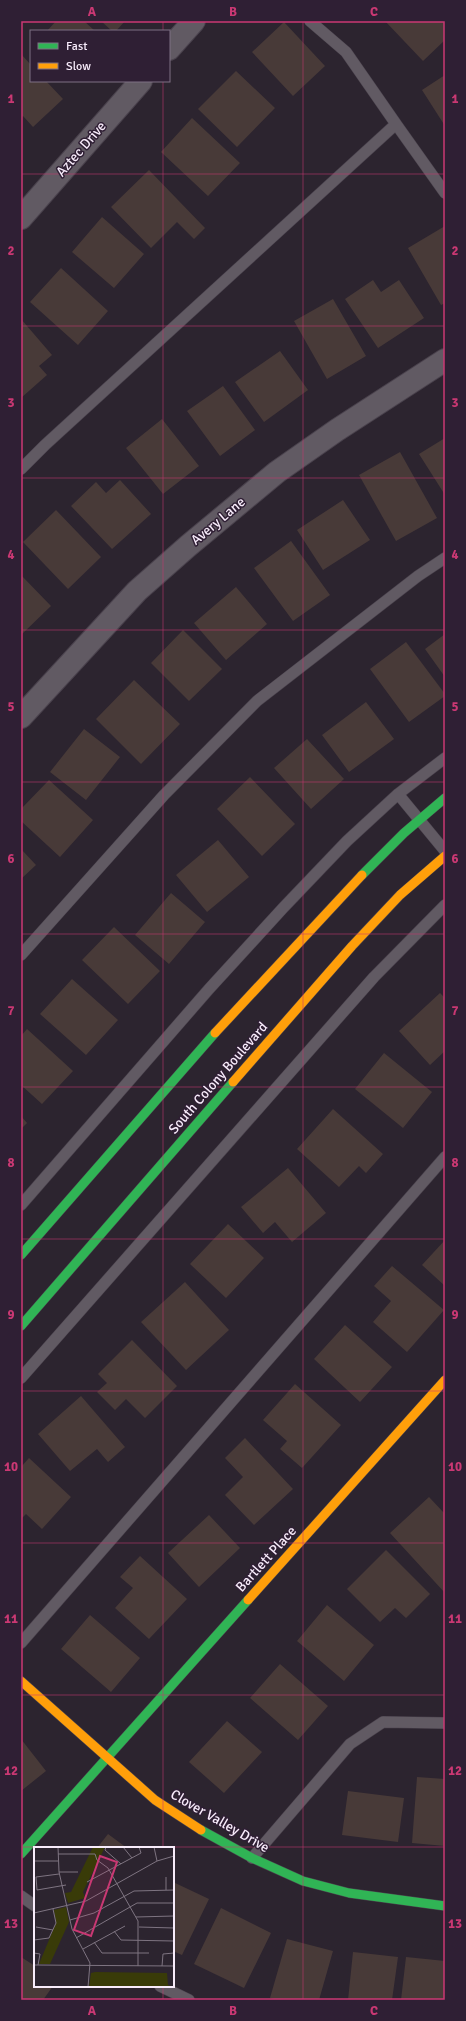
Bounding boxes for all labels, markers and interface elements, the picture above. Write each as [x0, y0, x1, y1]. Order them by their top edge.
text: A [88, 4, 97, 20]
text: B [229, 4, 237, 20]
text: C [370, 4, 378, 20]
legend [30, 30, 170, 82]
text: Fast [66, 39, 87, 54]
text: Slow [66, 59, 91, 74]
text: 1 [7, 91, 15, 107]
text: 1 [451, 91, 459, 107]
street label: Aztec Drive [52, 118, 110, 180]
text: 2 [7, 243, 15, 259]
text: 2 [451, 243, 459, 259]
text: 3 [7, 395, 15, 411]
text: 3 [451, 395, 459, 411]
street label: Avery Lane [187, 493, 249, 549]
text: 4 [7, 547, 15, 563]
text: 4 [451, 547, 459, 563]
text: 5 [7, 699, 15, 715]
text: 5 [451, 699, 459, 715]
text: 6 [7, 851, 15, 867]
text: 6 [451, 851, 459, 867]
text: 7 [7, 1003, 15, 1019]
text: 7 [451, 1003, 459, 1019]
street label: South Colony Boulevard [165, 1019, 271, 1137]
text: 8 [7, 1155, 15, 1171]
text: 8 [451, 1155, 459, 1171]
text: 9 [7, 1307, 15, 1323]
text: 9 [451, 1307, 459, 1323]
text: 10 [4, 1459, 18, 1475]
text: 10 [448, 1459, 462, 1475]
street label: Bartlett Place [232, 1523, 300, 1595]
text: 11 [4, 1611, 18, 1627]
text: 11 [448, 1611, 462, 1627]
text: 12 [4, 1763, 18, 1779]
text: 12 [448, 1763, 462, 1779]
street label: Clover Valley Drive [168, 1786, 272, 1856]
inset map [34, 1847, 174, 1987]
text: 13 [4, 1916, 18, 1932]
text: 13 [448, 1916, 462, 1932]
text: A [88, 2003, 97, 2019]
text: B [229, 2003, 237, 2019]
text: C [370, 2003, 378, 2019]

